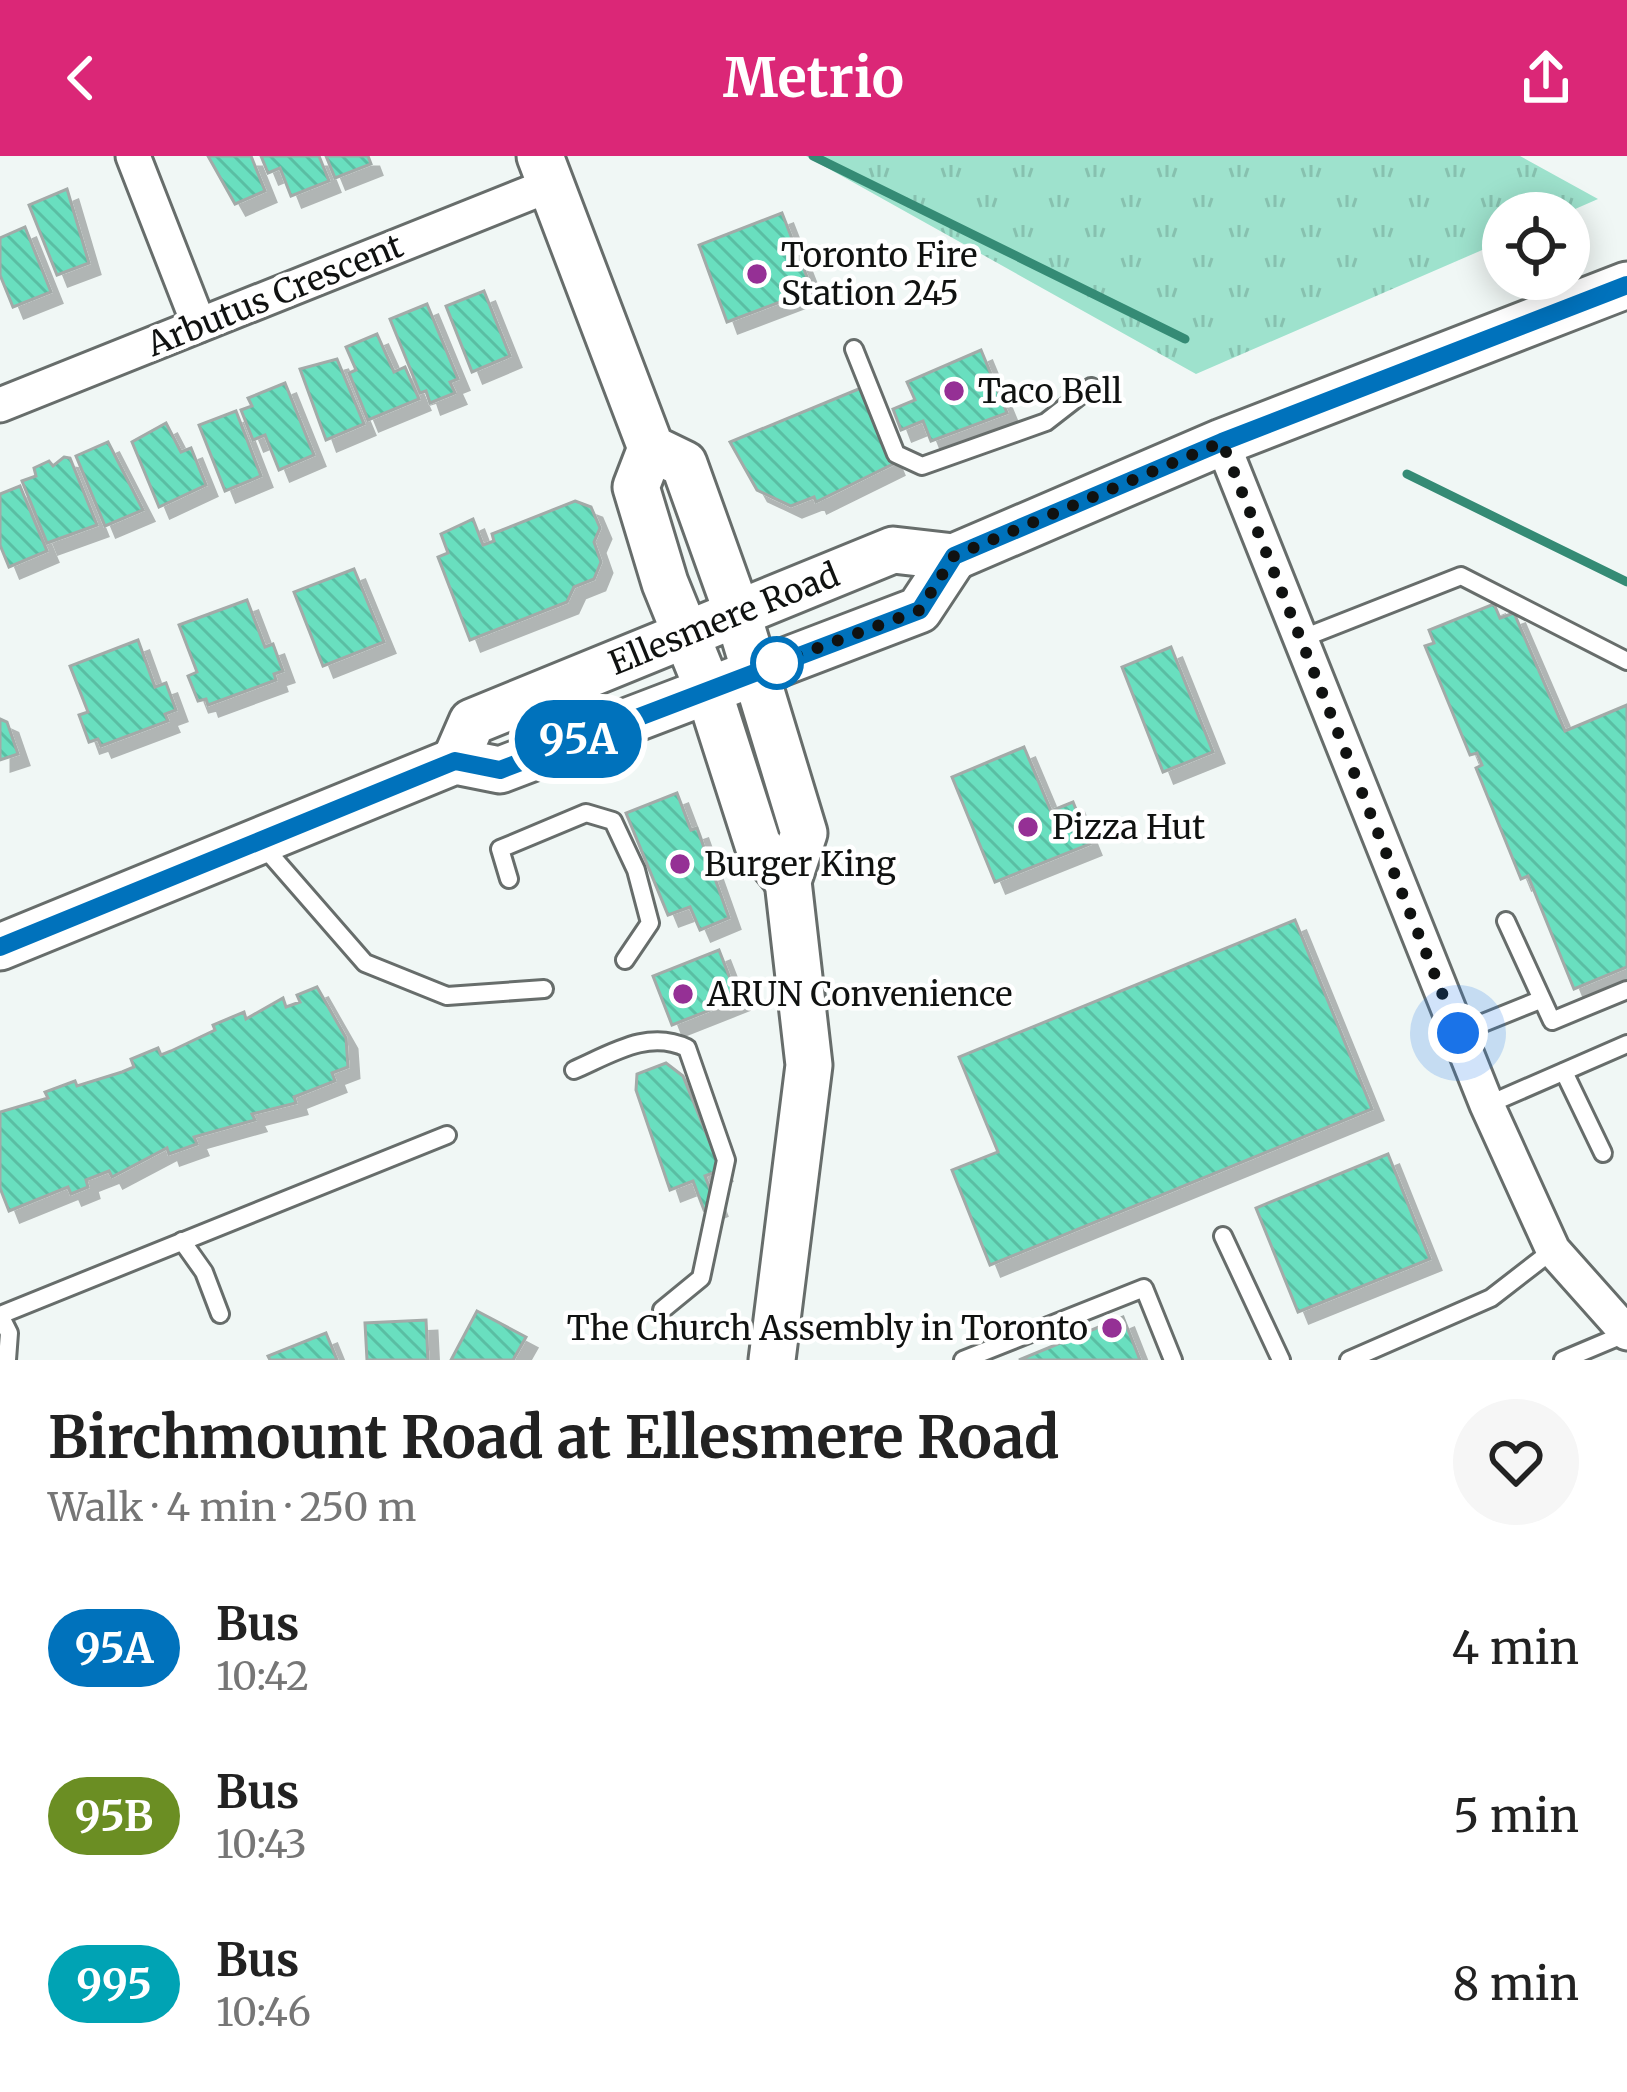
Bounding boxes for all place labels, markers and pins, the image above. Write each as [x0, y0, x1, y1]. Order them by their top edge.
place label: Toronto Fire Station 245 [781, 235, 977, 314]
marker: Toronto Fire Station 245 [744, 261, 770, 287]
place label: Taco Bell [978, 371, 1122, 412]
marker: Taco Bell [941, 378, 967, 404]
unlabelled marker [752, 638, 802, 688]
place label: Pizza Hut [1052, 807, 1205, 848]
marker: Pizza Hut [1015, 814, 1041, 840]
place label: Burger King [704, 844, 896, 885]
marker: Burger King [667, 851, 693, 877]
place label: ARUN Convenience [706, 974, 1013, 1015]
marker: ARUN Convenience [670, 981, 696, 1007]
place label: The Church Assembly in Toronto [567, 1308, 1088, 1349]
marker: The Church Assembly in Toronto [1099, 1315, 1125, 1341]

